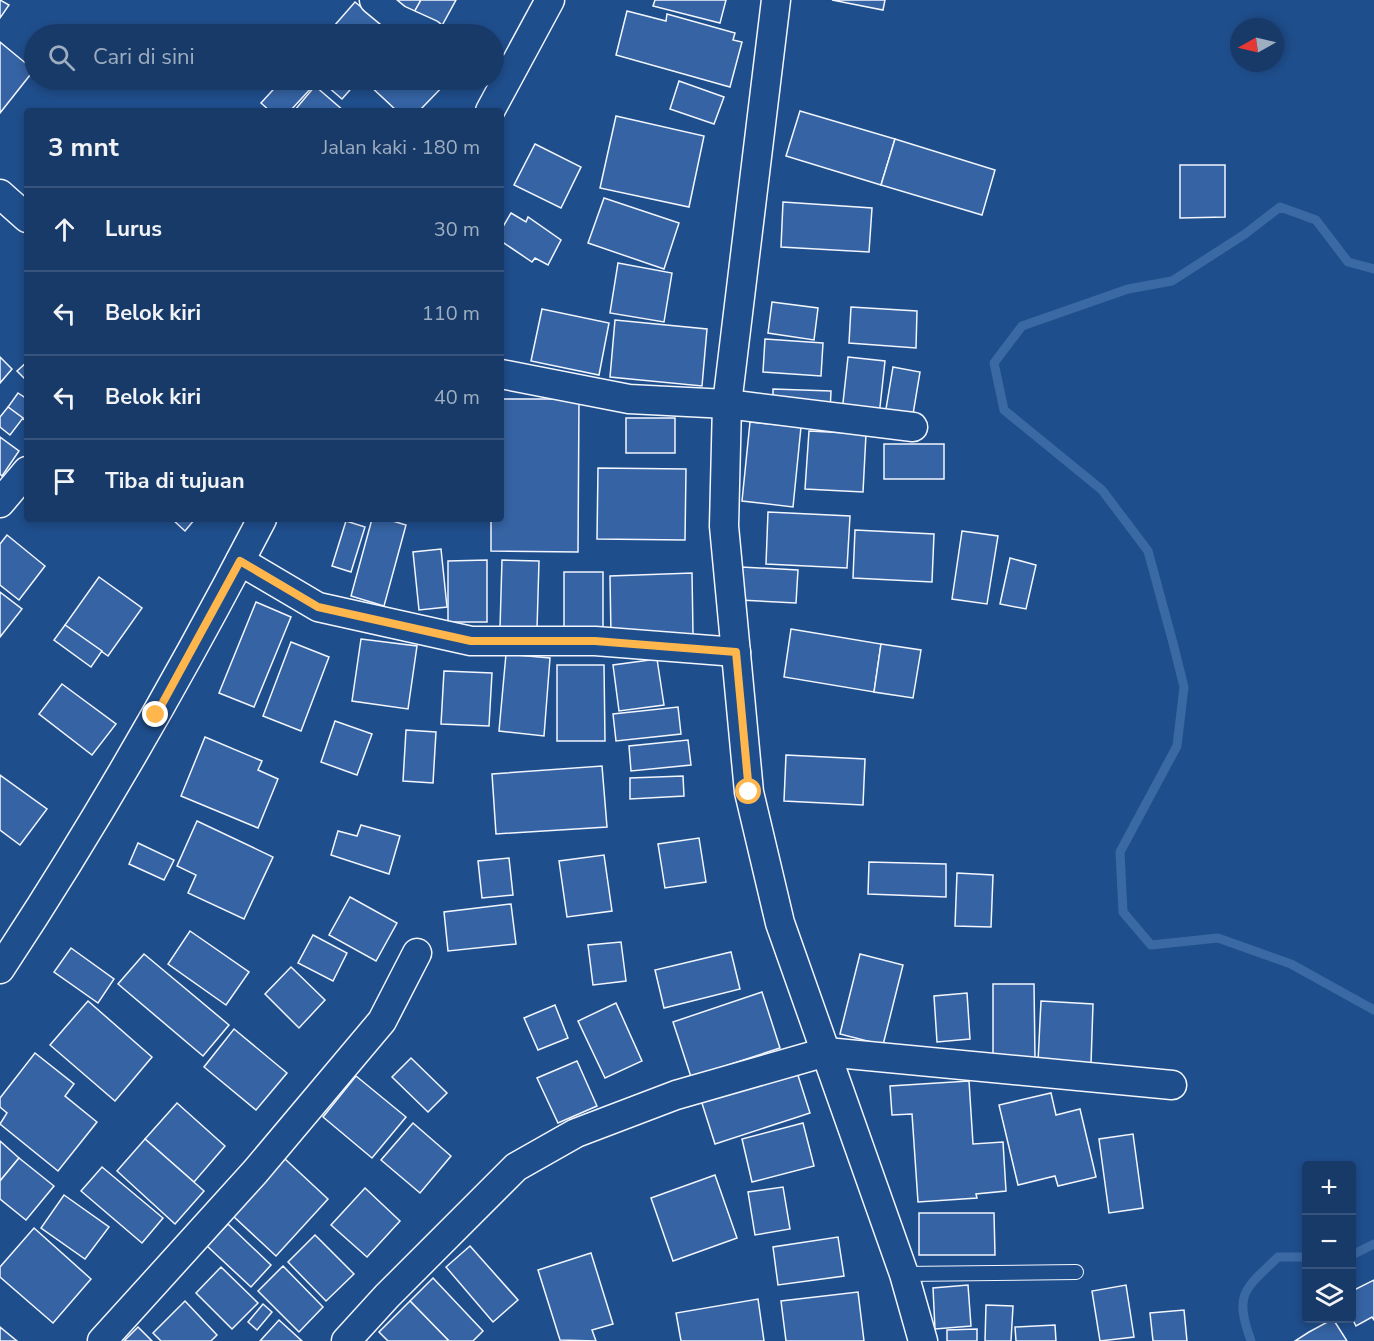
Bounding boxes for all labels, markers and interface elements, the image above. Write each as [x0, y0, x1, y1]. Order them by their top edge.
north arrow [1230, 18, 1284, 72]
search box [24, 24, 504, 90]
icon: search [45, 41, 78, 74]
text: Cari di sini [93, 42, 195, 72]
text: 3 mnt [48, 130, 119, 165]
text: Jalan kaki · 180 m [322, 134, 480, 161]
icon: ahead [48, 213, 81, 246]
text: Lurus [105, 214, 162, 244]
text: 30 m [434, 216, 480, 243]
icon: left [48, 297, 81, 330]
text: Belok kiri [105, 298, 201, 328]
text: 110 m [422, 300, 480, 327]
icon: left [48, 381, 81, 414]
text: Belok kiri [105, 382, 201, 412]
text: 40 m [434, 384, 480, 411]
icon: arrive [48, 465, 81, 498]
text: Tiba di tujuan [105, 466, 245, 496]
route end [142, 701, 168, 727]
route start [735, 778, 761, 804]
map controls [1302, 1161, 1356, 1323]
button: + [1302, 1161, 1356, 1215]
button: − [1302, 1215, 1356, 1269]
button: layers [1302, 1269, 1356, 1323]

